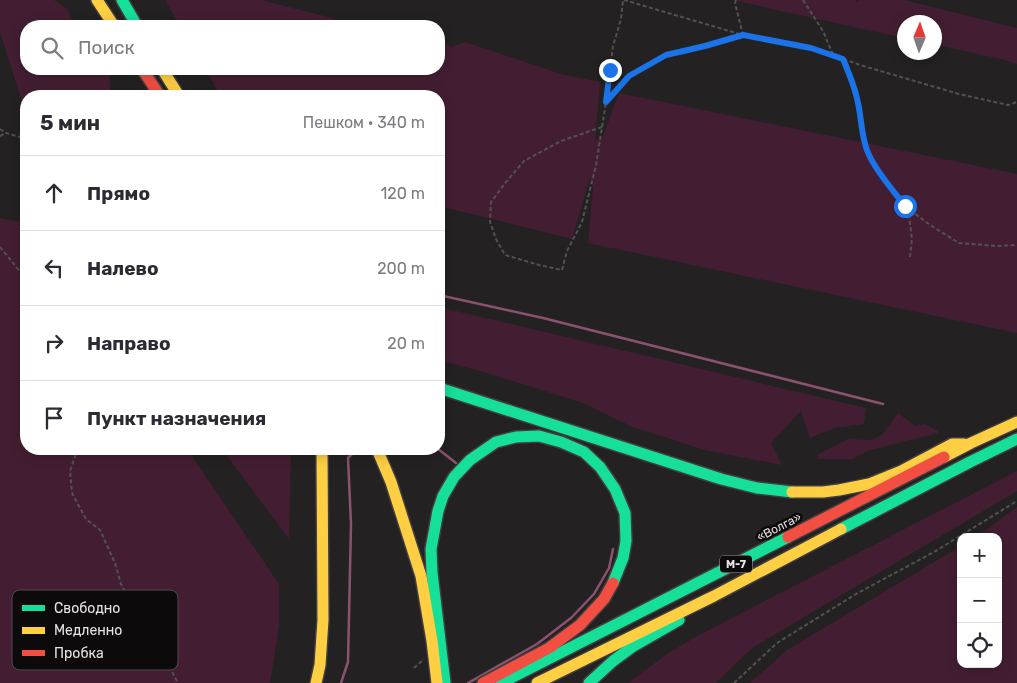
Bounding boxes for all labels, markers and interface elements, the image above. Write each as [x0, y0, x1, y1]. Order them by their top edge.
north arrow [897, 15, 942, 60]
search box [20, 20, 445, 75]
icon: search [38, 34, 66, 62]
text: Поиск [78, 36, 135, 59]
route end [599, 59, 622, 82]
text: 5 мин [40, 110, 100, 135]
text: Пешком · 340 m [303, 113, 425, 132]
icon: ahead [40, 179, 68, 207]
text: Прямо [87, 182, 150, 205]
text: 120 m [380, 184, 425, 203]
route start [894, 195, 917, 218]
icon: left [40, 254, 68, 282]
text: Налево [87, 257, 159, 280]
text: 200 m [377, 259, 425, 278]
icon: right [40, 329, 68, 357]
text: Направо [87, 332, 171, 355]
text: 20 m [387, 334, 425, 353]
icon: arrive [40, 404, 68, 432]
text: Пункт назначения [87, 407, 266, 430]
street label: «Волга» [754, 510, 804, 544]
map controls [957, 533, 1002, 668]
button: + [957, 533, 1002, 578]
road number: М-7 [720, 556, 752, 572]
button: − [957, 578, 1002, 623]
legend [12, 590, 178, 670]
text: Свободно [54, 600, 120, 617]
text: Медленно [54, 622, 122, 639]
button: locate [957, 623, 1002, 668]
text: Пробка [54, 645, 104, 662]

